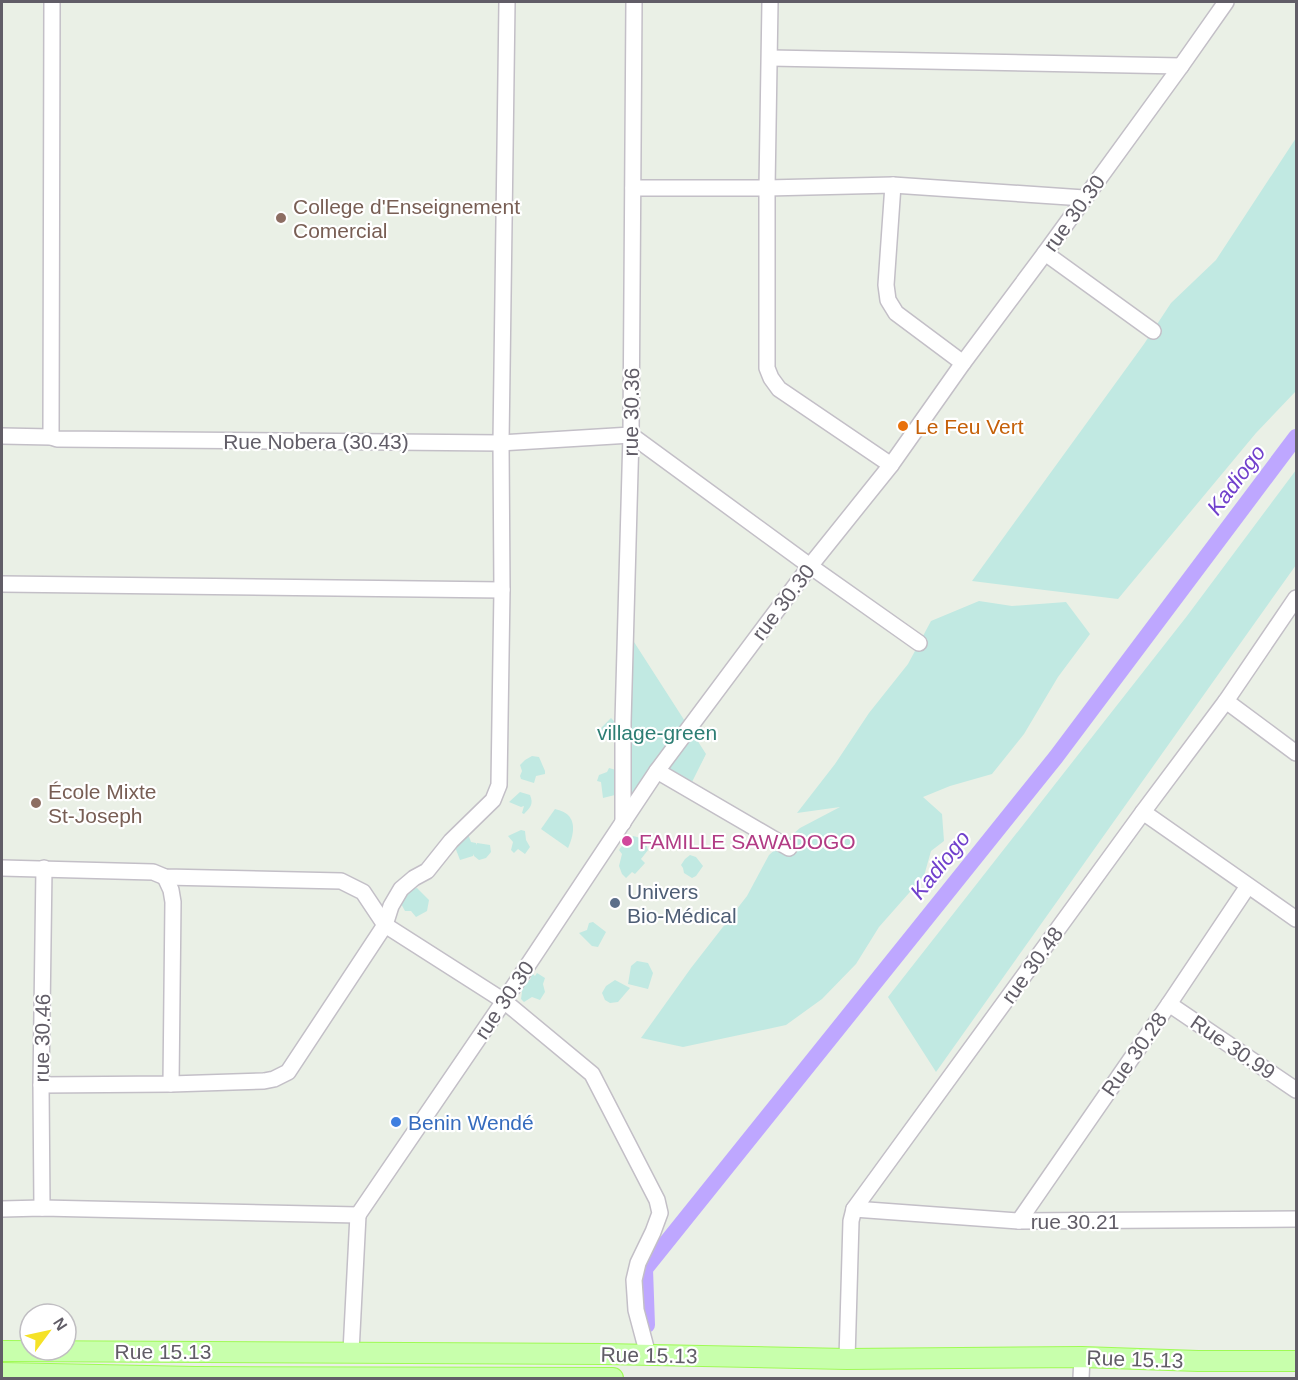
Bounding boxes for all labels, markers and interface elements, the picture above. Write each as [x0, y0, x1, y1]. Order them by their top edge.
street label: rue 30.30 [1039, 170, 1109, 256]
place label: College d'Enseignement Comercial [293, 195, 520, 242]
marker: College d'Enseignement Comercial [274, 211, 288, 225]
street label: rue 30.36 [619, 367, 643, 457]
place label: Le Feu Vert [915, 415, 1024, 438]
marker: Le Feu Vert [896, 419, 910, 433]
street label: Rue Nobera (30.43) [223, 430, 409, 453]
water label: Kadiogo [1202, 440, 1270, 520]
street label: rue 30.30 [747, 560, 819, 644]
park label: village-green [597, 721, 717, 744]
place label: École Mixte St-Joseph [48, 780, 157, 827]
marker: École Mixte St-Joseph [29, 796, 43, 810]
water label: Kadiogo [905, 826, 975, 904]
place label: FAMILLE SAWADOGO [639, 830, 856, 853]
marker: FAMILLE SAWADOGO [620, 834, 634, 848]
place label: Univers Bio-Médical [627, 880, 737, 927]
marker: Univers Bio-Médical [608, 896, 622, 910]
street label: rue 30.48 [997, 922, 1067, 1008]
street label: rue 30.30 [470, 957, 538, 1043]
street label: rue 30.46 [30, 993, 54, 1083]
street label: Rue 30.28 [1097, 1008, 1171, 1100]
street label: Rue 30.99 [1186, 1010, 1280, 1084]
place label: Benin Wendé [408, 1111, 534, 1134]
marker: Benin Wendé [389, 1115, 403, 1129]
street label: rue 30.21 [1031, 1210, 1119, 1233]
north arrow [18, 1302, 78, 1362]
text: N [50, 1315, 70, 1334]
street label: Rue 15.13 [115, 1340, 211, 1363]
street label: Rue 15.13 [600, 1343, 698, 1367]
street label: Rue 15.13 [1086, 1346, 1184, 1372]

